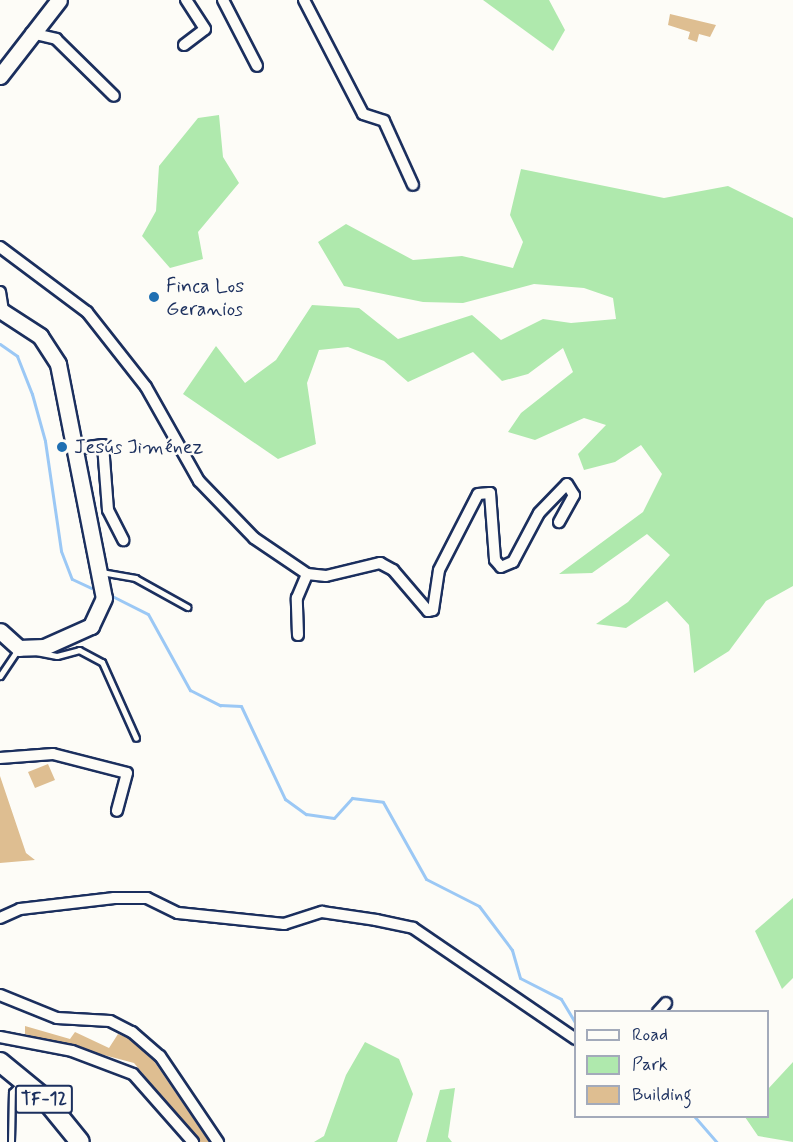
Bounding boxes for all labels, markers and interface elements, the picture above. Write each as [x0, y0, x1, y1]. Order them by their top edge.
place label: Finca Los Geranios [166, 274, 245, 321]
marker: Finca Los Geranios [147, 290, 161, 304]
place label: Jesús Jiménez [74, 435, 202, 459]
marker: Jesús Jiménez [55, 440, 69, 454]
legend [574, 1010, 769, 1118]
text: Road [632, 1023, 668, 1047]
text: Park [632, 1053, 668, 1077]
text: Building [632, 1083, 692, 1107]
road number: TF-12 [14, 1084, 74, 1114]

